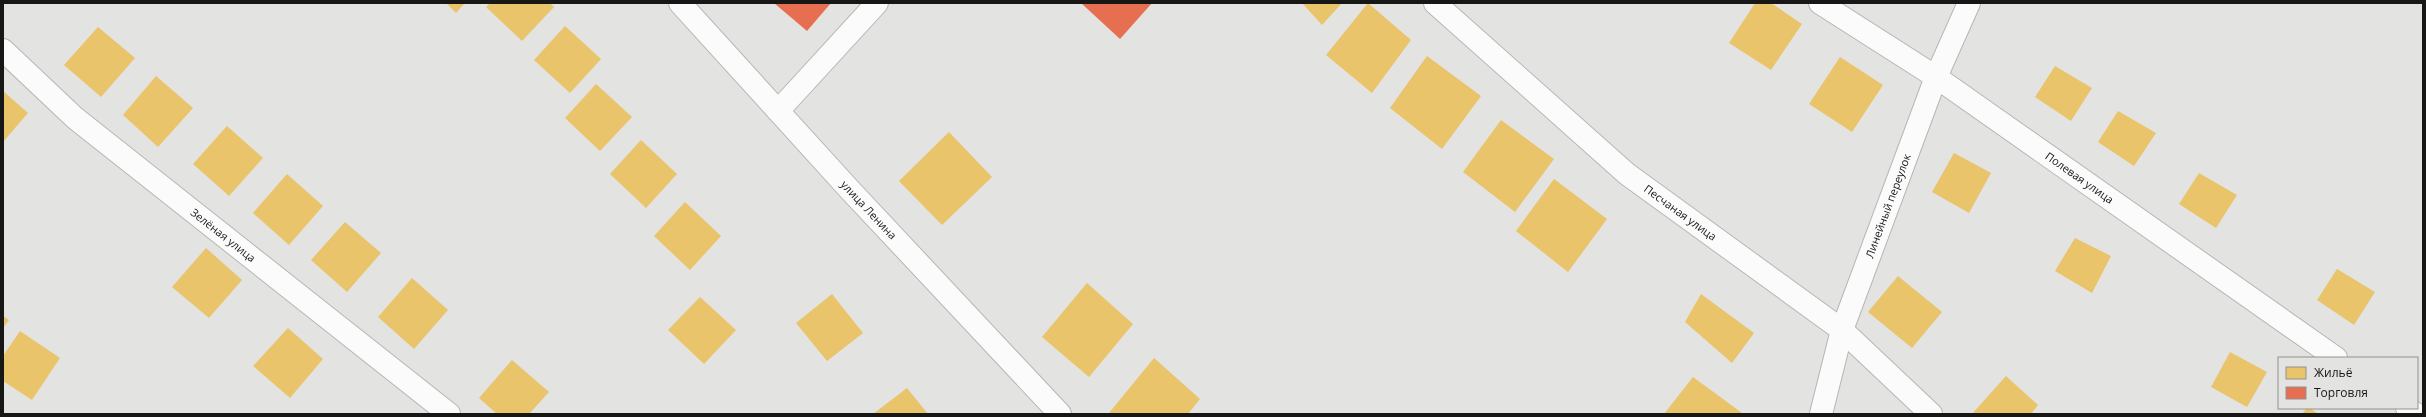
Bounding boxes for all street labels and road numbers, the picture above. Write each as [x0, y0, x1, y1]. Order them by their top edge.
street label: Полевая улица [2043, 148, 2117, 207]
street label: Линейный переулок [1861, 151, 1914, 260]
street label: улица Ленина [838, 177, 900, 242]
street label: Песчаная улица [1641, 181, 1720, 244]
street label: Зелёная улица [188, 204, 259, 265]

